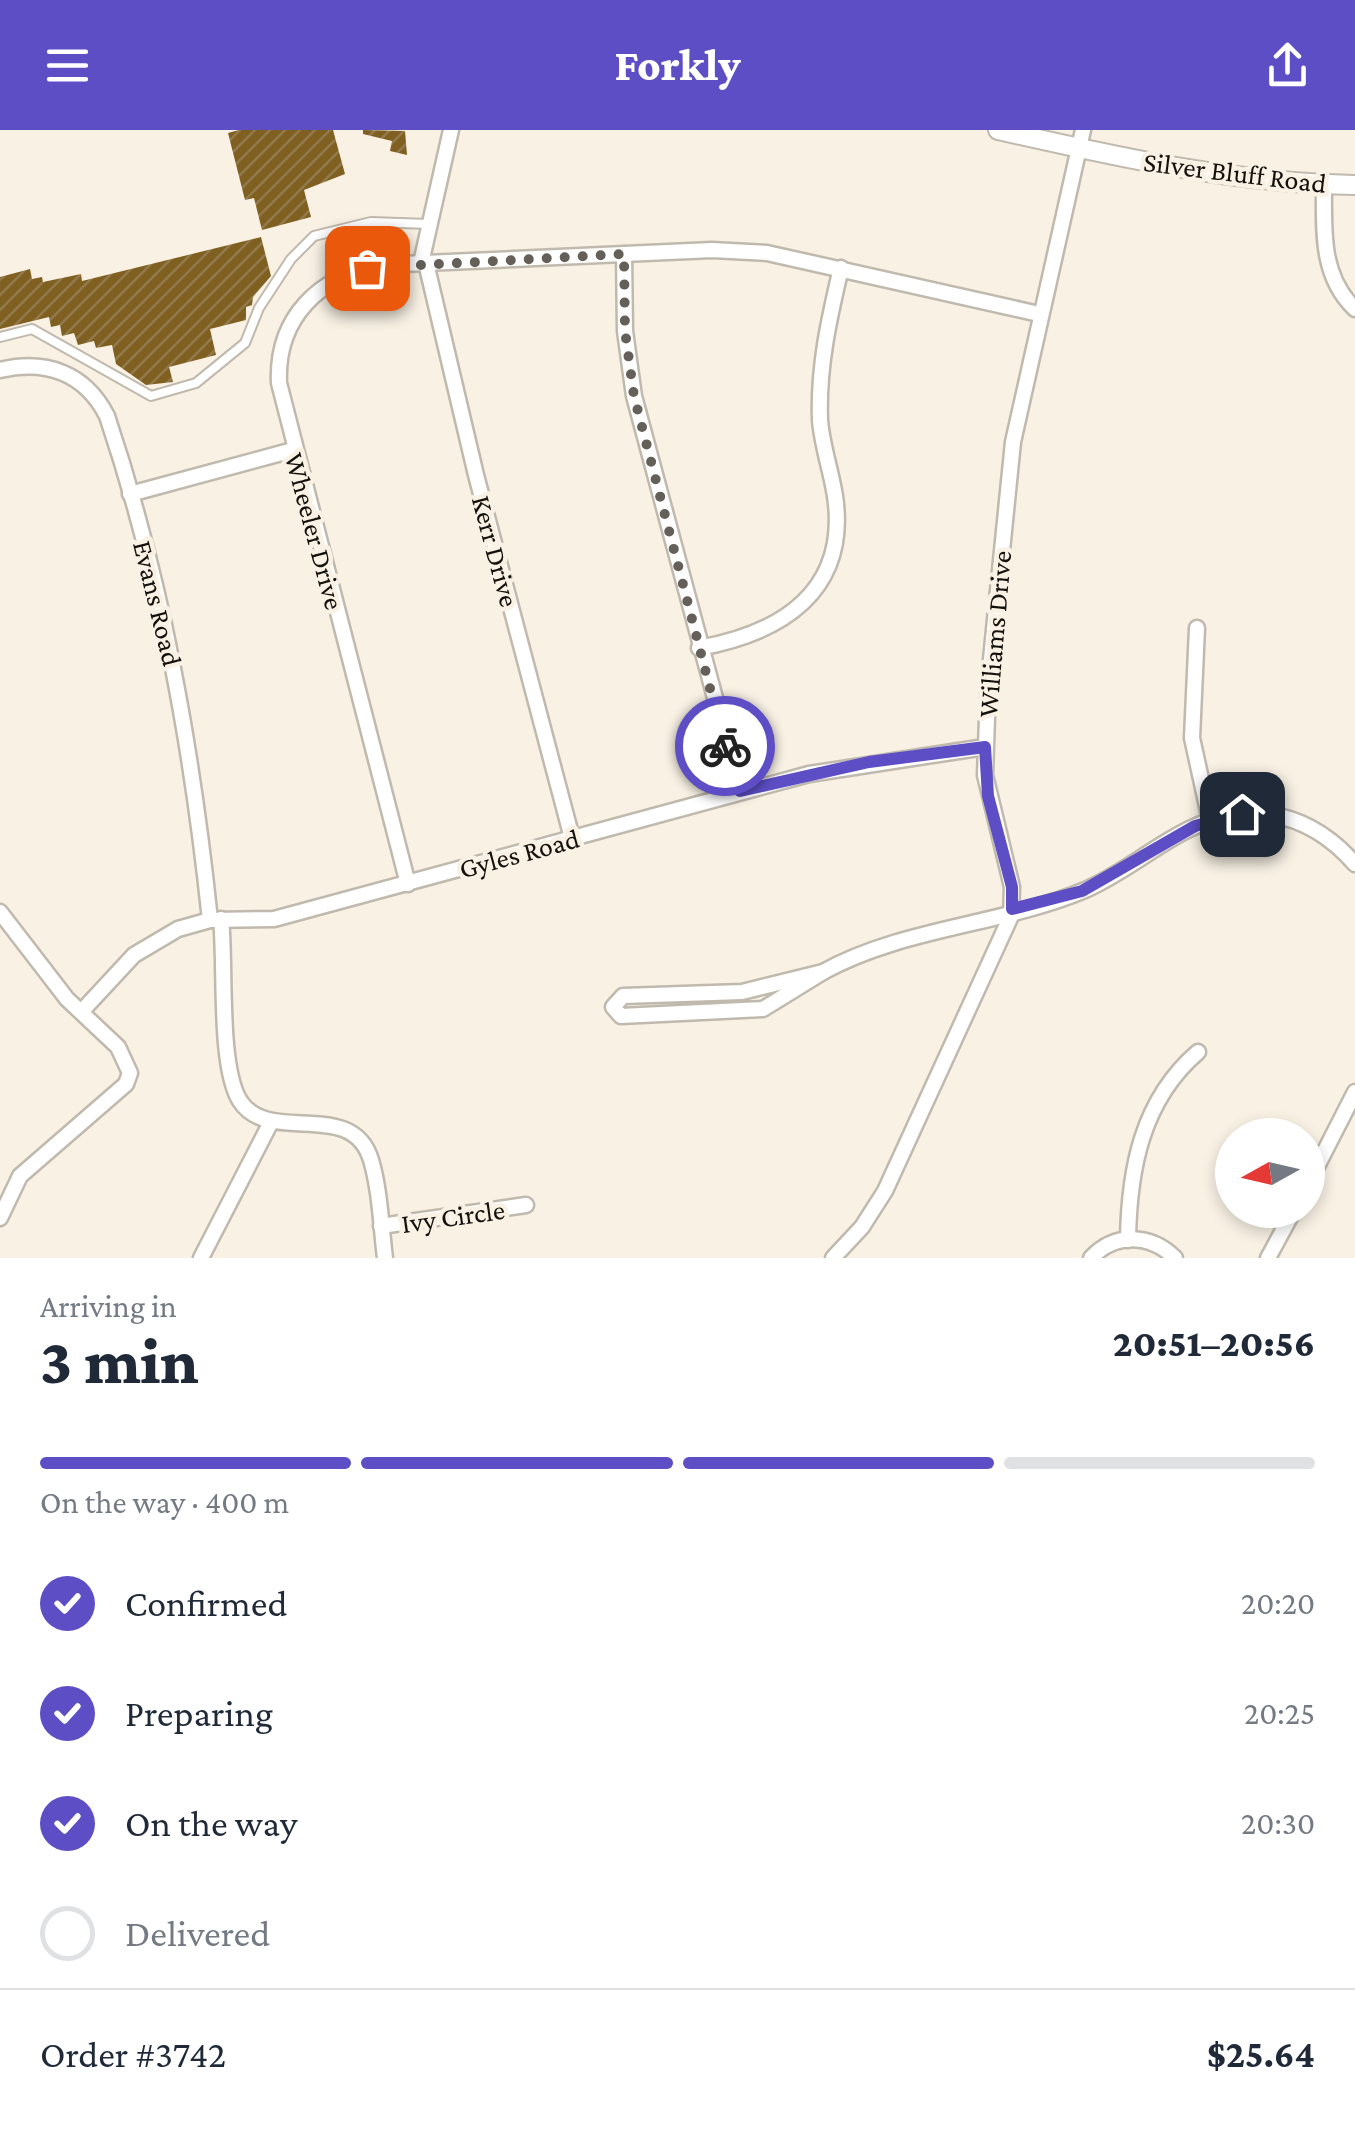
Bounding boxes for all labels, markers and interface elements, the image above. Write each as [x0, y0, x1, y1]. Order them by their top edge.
icon: menu [40, 38, 95, 93]
icon: share [1260, 38, 1315, 93]
text: Forkly [614, 40, 741, 90]
street label: Silver Bluff Road [1142, 146, 1328, 199]
pin [325, 226, 410, 311]
icon: bag [340, 241, 395, 296]
street label: Wheeler Drive [279, 449, 350, 613]
street label: Kerr Drive [466, 492, 525, 610]
street label: Evans Road [127, 537, 188, 669]
street label: Williams Drive [972, 549, 1017, 719]
courier [675, 696, 775, 796]
icon: bike [698, 719, 753, 774]
pin [1200, 772, 1285, 857]
icon: home [1215, 787, 1270, 842]
street label: Gyles Road [456, 823, 583, 884]
north arrow [1215, 1118, 1325, 1228]
map controls [1215, 1118, 1325, 1228]
street label: Ivy Circle [399, 1194, 507, 1239]
text: Arriving in [40, 1288, 177, 1324]
text: 20:51–20:56 [1113, 1322, 1315, 1364]
text: 3 min [40, 1325, 199, 1397]
text: On the way · 400 m [40, 1484, 289, 1520]
icon: check [40, 1576, 95, 1631]
text: Confirmed [125, 1582, 288, 1624]
text: 20:20 [1241, 1585, 1315, 1621]
icon: check [40, 1686, 95, 1741]
text: Preparing [125, 1692, 273, 1734]
text: 20:25 [1244, 1695, 1315, 1731]
icon: check [40, 1796, 95, 1851]
text: On the way [125, 1802, 297, 1844]
text: 20:30 [1241, 1805, 1315, 1841]
text: Delivered [125, 1912, 270, 1954]
text: Order #3742 [40, 2033, 226, 2075]
text: $25.64 [1207, 2033, 1315, 2075]

